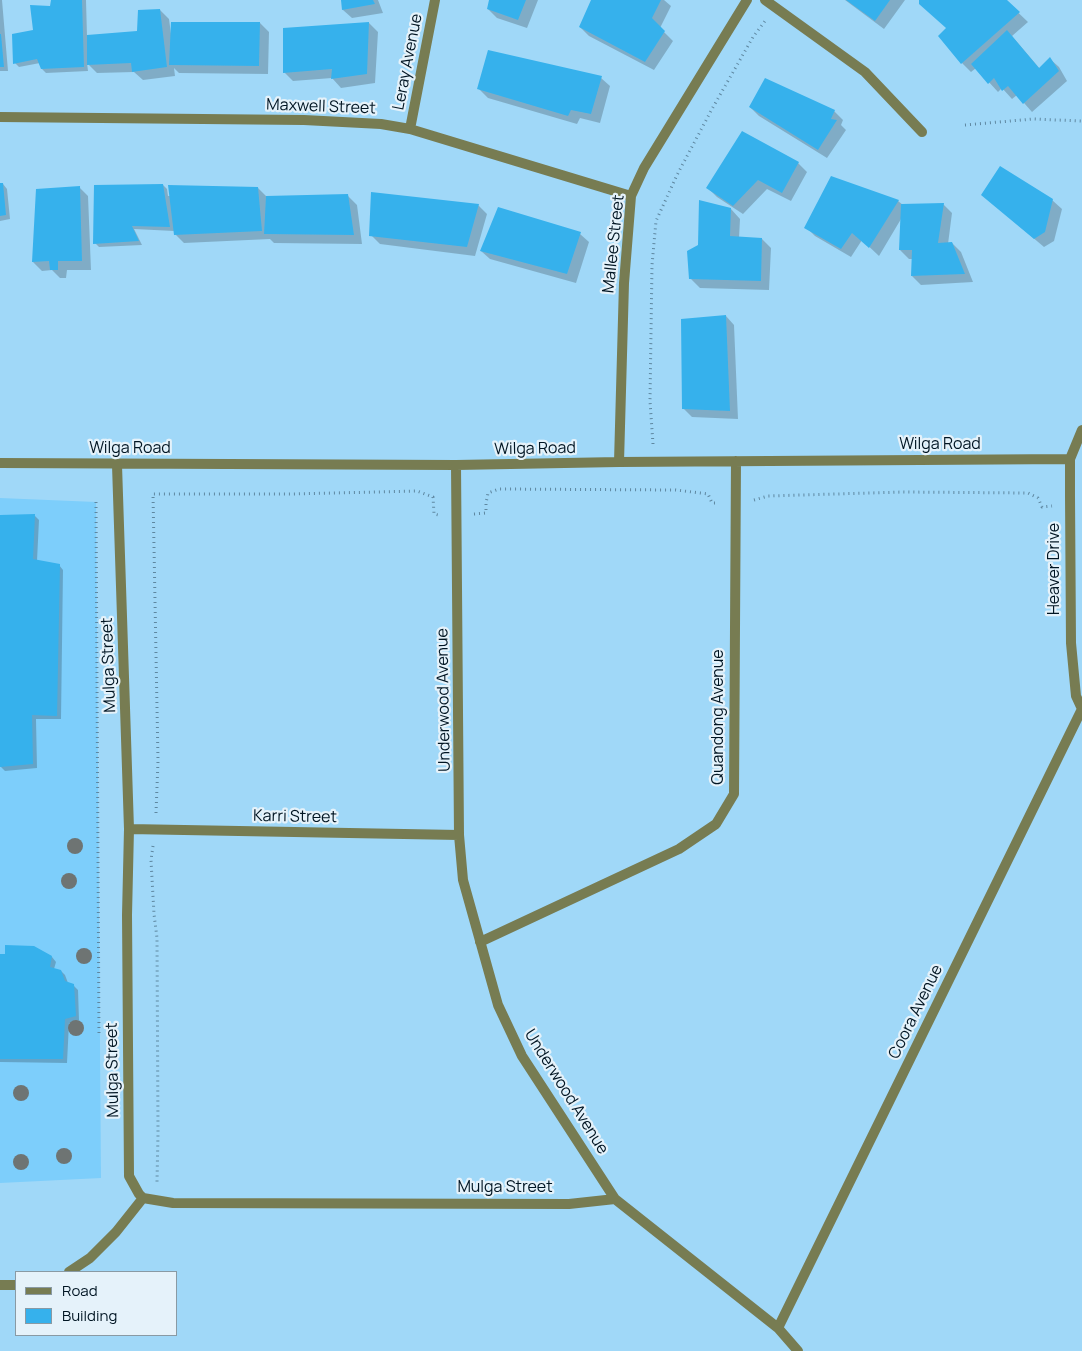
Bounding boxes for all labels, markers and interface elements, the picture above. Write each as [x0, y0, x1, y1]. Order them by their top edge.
street label: Leray Avenue [389, 12, 427, 112]
street label: Maxwell Street [266, 95, 376, 119]
street label: Mallee Street [599, 194, 629, 294]
street label: Wilga Road [899, 435, 981, 455]
street label: Wilga Road [89, 439, 171, 459]
street label: Wilga Road [494, 439, 576, 459]
street label: Heaver Drive [1045, 523, 1065, 615]
street label: Mulga Street [98, 617, 120, 713]
street label: Underwood Avenue [433, 628, 455, 772]
street label: Quandong Avenue [709, 649, 729, 785]
street label: Karri Street [253, 807, 337, 827]
street label: Coora Avenue [885, 962, 947, 1062]
street label: Mulga Street [103, 1022, 123, 1118]
street label: Underwood Avenue [520, 1026, 612, 1158]
street label: Mulga Street [457, 1178, 553, 1198]
legend [15, 1271, 178, 1336]
text: Road [62, 1280, 98, 1301]
text: Building [62, 1305, 117, 1326]

